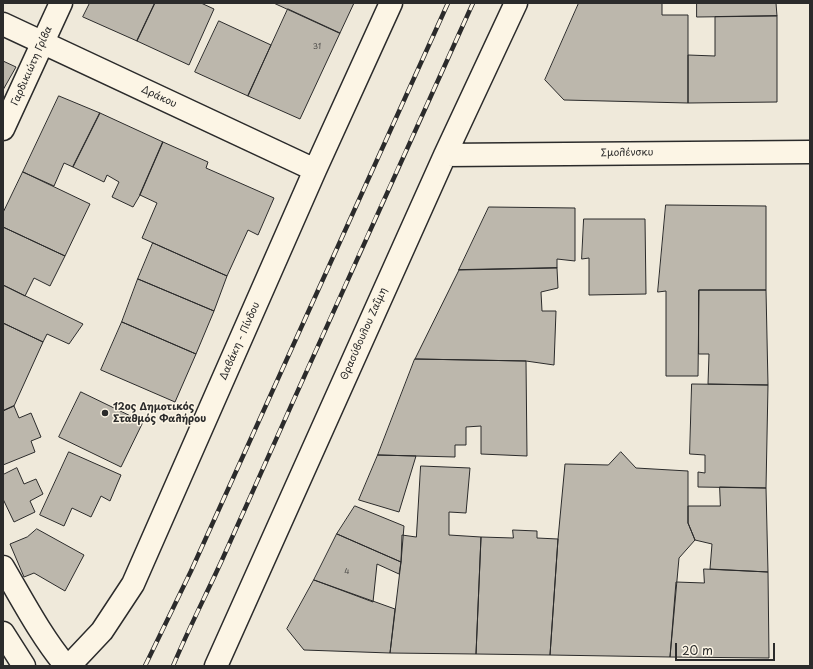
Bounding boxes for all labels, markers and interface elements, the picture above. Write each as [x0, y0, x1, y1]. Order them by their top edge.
street label: Γαρδικιώτη Γρίβα [9, 24, 55, 108]
house number: 31 [313, 42, 321, 52]
street label: Δράκου [139, 84, 179, 110]
street label: Σμολένσκυ [601, 147, 653, 159]
street label: Θρασύβουλου Ζαΐμη [338, 286, 390, 382]
street label: Δαβάκη - Πίνδου [217, 300, 263, 382]
place label: 12ος Δημοτικός Σταθμός Φαλήρου [113, 401, 206, 424]
marker: 12ος Δημοτικός Σταθμός Φαλήρου [100, 408, 110, 418]
house number: 4 [344, 567, 350, 577]
scale bar [677, 635, 777, 661]
text: 20 m [682, 641, 713, 659]

